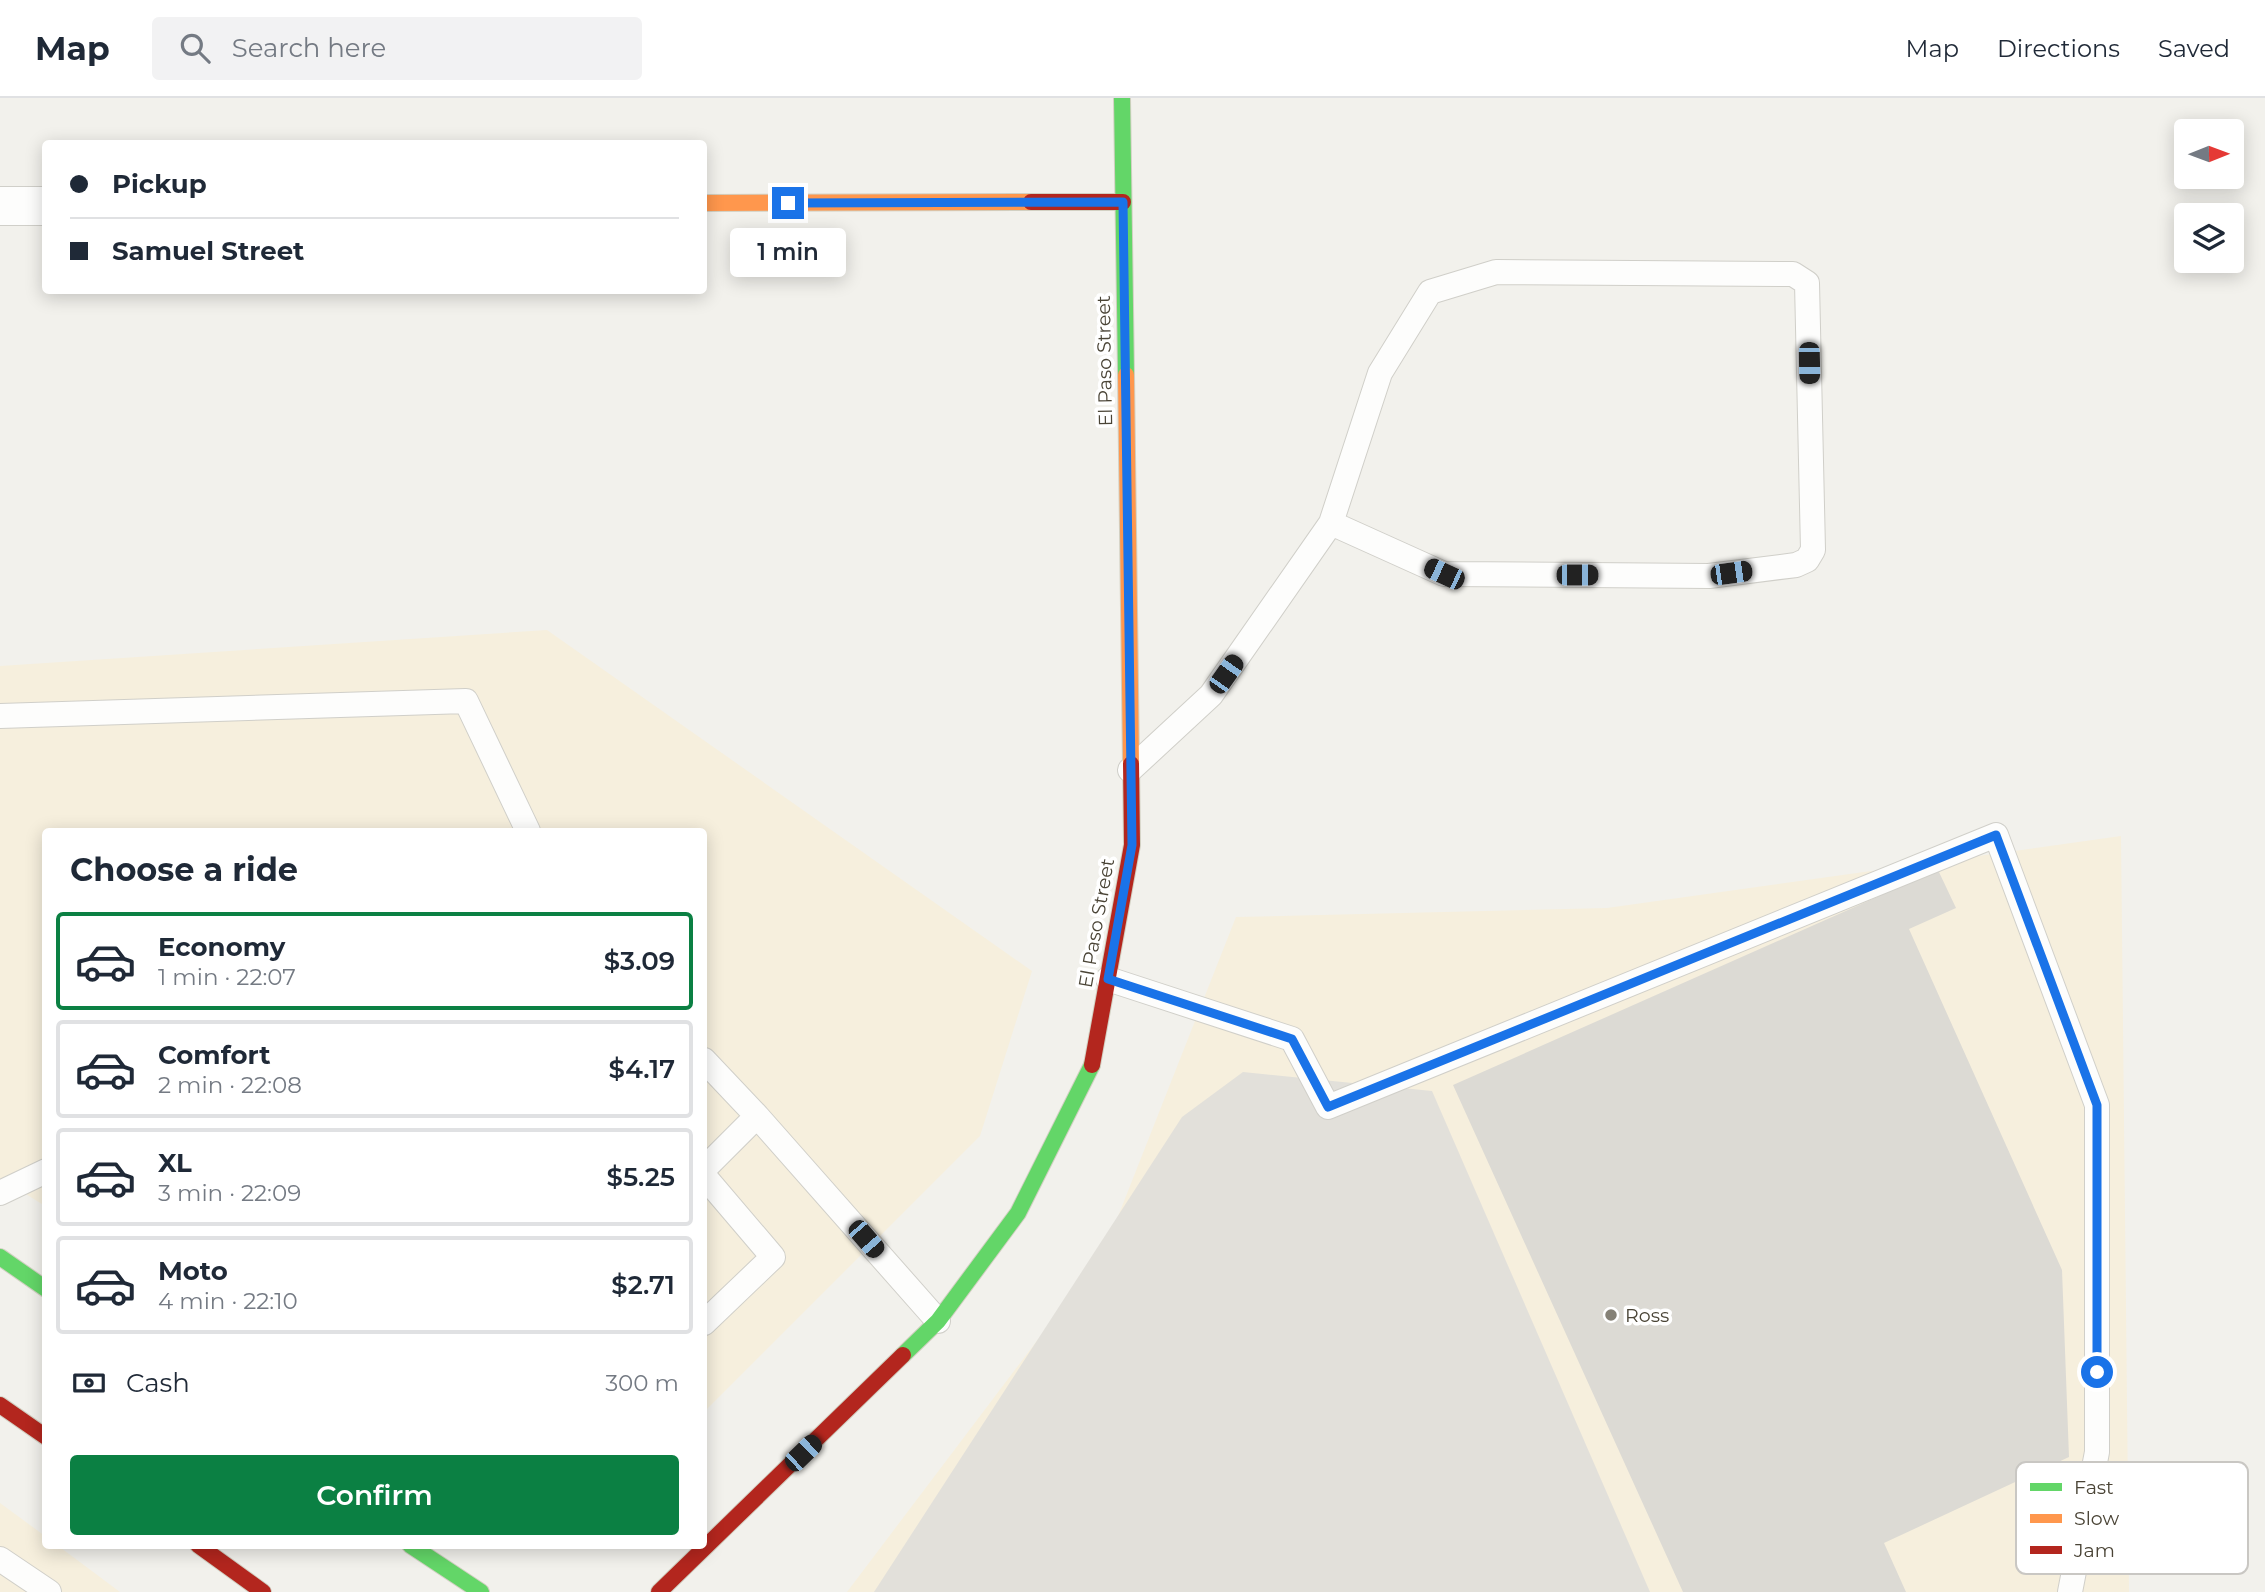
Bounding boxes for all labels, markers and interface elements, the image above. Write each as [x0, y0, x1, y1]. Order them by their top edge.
search box [152, 17, 642, 80]
text: Map [35, 28, 110, 68]
icon: search [176, 29, 214, 67]
text: Search here [232, 32, 386, 64]
text: Map [1906, 34, 1959, 63]
text: Directions [1997, 34, 2120, 63]
text: Saved [2158, 34, 2230, 63]
north arrow [2174, 119, 2244, 189]
map controls [2174, 119, 2244, 273]
text: Pickup [112, 168, 207, 200]
route end [772, 187, 804, 219]
button: layers [2174, 203, 2244, 273]
callout: 1 min [730, 228, 846, 276]
text: Samuel Street [112, 235, 304, 267]
text: 1 min [757, 238, 819, 266]
street label: El Paso Street [1092, 295, 1117, 427]
car [1799, 342, 1820, 384]
car [1421, 556, 1468, 592]
car [1709, 560, 1754, 586]
car [1557, 565, 1599, 586]
car [1206, 651, 1247, 697]
text: Choose a ride [70, 850, 298, 889]
street label: El Paso Street [1074, 856, 1119, 990]
icon: car [74, 930, 137, 993]
text: Economy [158, 931, 285, 963]
text: $3.09 [604, 945, 675, 977]
text: 1 min · 22:07 [158, 963, 296, 991]
icon: car [74, 1038, 137, 1101]
text: Comfort [158, 1039, 270, 1071]
text: $4.17 [609, 1053, 675, 1085]
text: 2 min · 22:08 [158, 1071, 302, 1099]
icon: car [74, 1146, 137, 1209]
text: XL [158, 1147, 192, 1179]
text: $5.25 [607, 1161, 675, 1193]
text: 3 min · 22:09 [158, 1179, 301, 1207]
car [845, 1216, 888, 1262]
icon: car [74, 1254, 137, 1317]
text: Moto [158, 1255, 228, 1287]
text: $2.71 [611, 1269, 675, 1301]
text: 4 min · 22:10 [158, 1287, 298, 1315]
place label: Ross [1625, 1304, 1669, 1327]
marker: Ross [1603, 1307, 1619, 1323]
route start [2081, 1356, 2113, 1388]
icon: cash [70, 1364, 108, 1402]
text: Cash [126, 1367, 190, 1399]
text: 300 m [605, 1369, 679, 1397]
car [781, 1431, 826, 1475]
button: Confirm [70, 1455, 679, 1535]
legend [2016, 1462, 2248, 1574]
text: Fast [2074, 1476, 2114, 1499]
text: Slow [2074, 1507, 2119, 1530]
text: Jam [2073, 1539, 2115, 1562]

